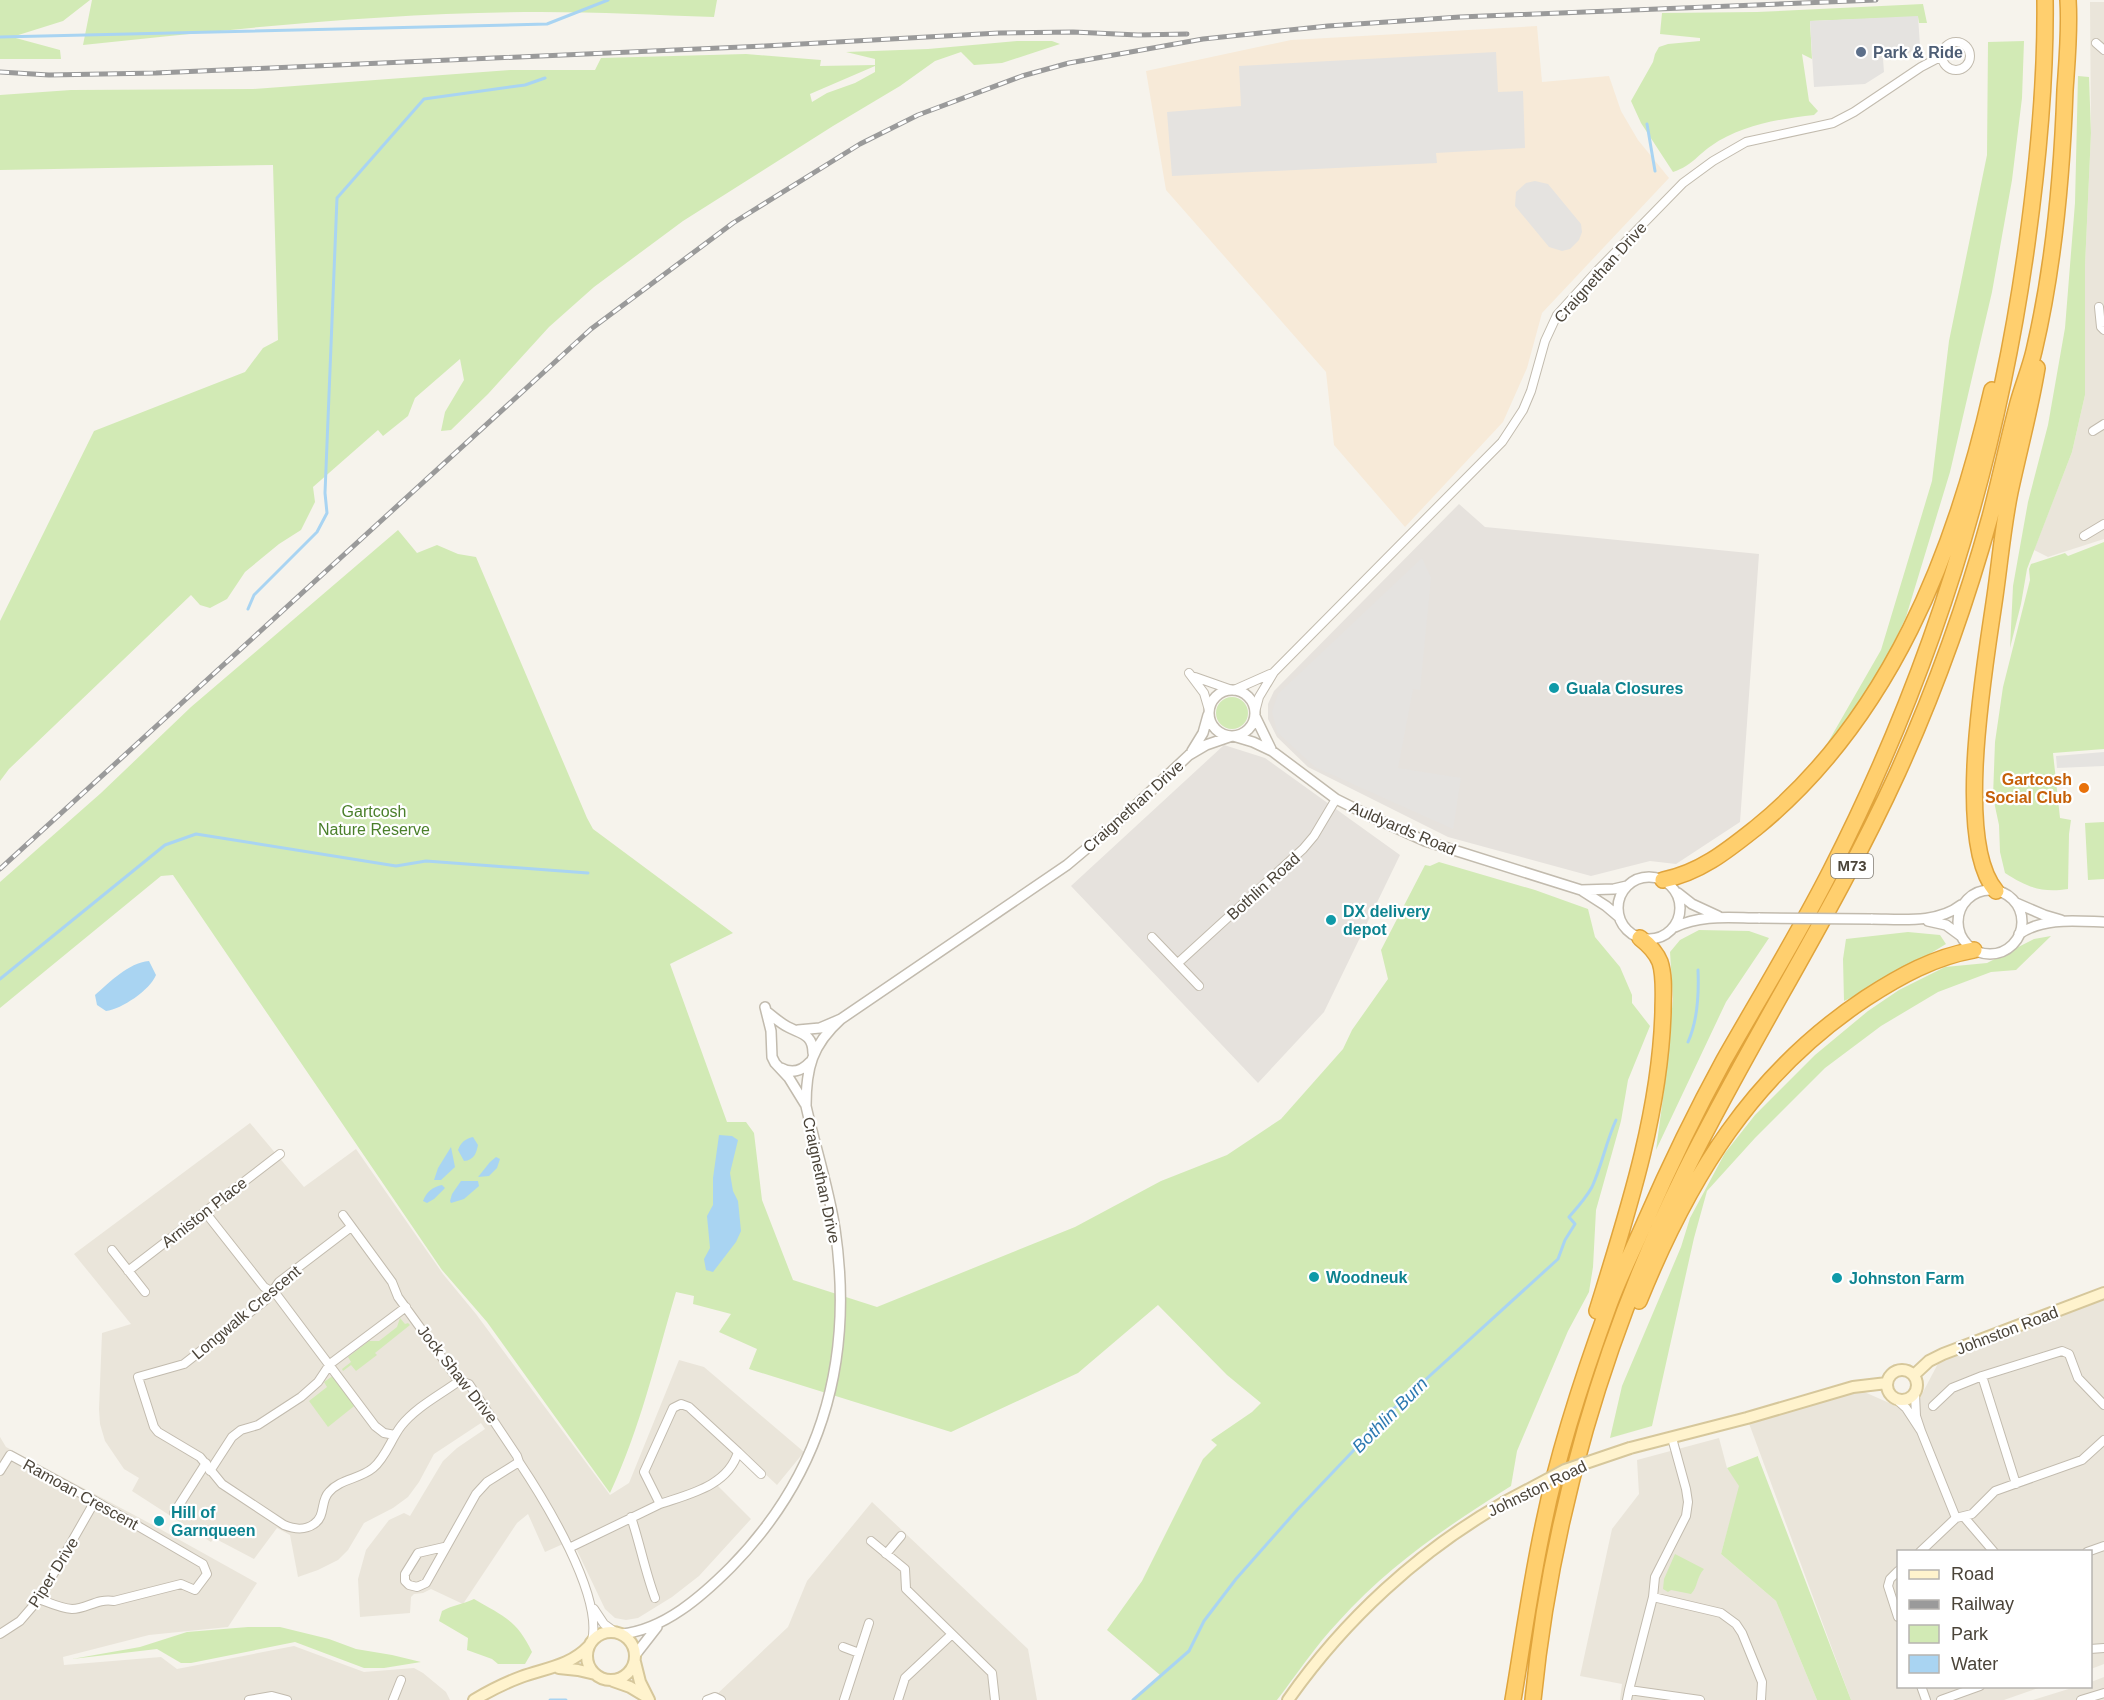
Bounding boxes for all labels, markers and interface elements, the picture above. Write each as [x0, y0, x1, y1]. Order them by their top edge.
place label: Park & Ride [1873, 44, 1963, 61]
marker: Park & Ride [1854, 45, 1868, 59]
street label: Craignethan Drive [1551, 219, 1650, 326]
place label: Guala Closures [1566, 680, 1683, 697]
marker: Guala Closures [1547, 681, 1561, 695]
street label: Craignethan Drive [1080, 757, 1187, 856]
place label: Gartcosh Social Club [1985, 771, 2072, 806]
marker: Gartcosh Social Club [2077, 781, 2091, 795]
street label: Auldyards Road [1347, 798, 1459, 859]
park label: Gartcosh Nature Reserve [318, 803, 430, 838]
street label: Bothlin Road [1224, 849, 1303, 923]
road number: M73 [1831, 854, 1873, 878]
place label: DX delivery depot [1343, 903, 1430, 938]
marker: DX delivery depot [1324, 913, 1338, 927]
street label: Craignethan Drive [800, 1115, 843, 1245]
street label: Arniston Place [158, 1174, 250, 1251]
street label: Longwalk Crescent [189, 1262, 304, 1363]
place label: Woodneuk [1326, 1269, 1408, 1286]
marker: Woodneuk [1307, 1270, 1321, 1284]
place label: Johnston Farm [1849, 1270, 1965, 1287]
marker: Johnston Farm [1830, 1271, 1844, 1285]
street label: Johnston Road [1954, 1303, 2060, 1358]
street label: Jock Shaw Drive [414, 1322, 501, 1427]
water label: Bothlin Burn [1348, 1373, 1432, 1457]
street label: Ramoan Crescent [20, 1456, 142, 1533]
street label: Johnston Road [1485, 1457, 1589, 1520]
place label: Hill of Garnqueen [171, 1504, 255, 1539]
marker: Hill of Garnqueen [152, 1514, 166, 1528]
street label: Piper Drive [25, 1534, 82, 1610]
legend [1897, 1550, 2092, 1688]
text: Road [1951, 1564, 1994, 1584]
text: Railway [1951, 1594, 2014, 1614]
text: Park [1951, 1624, 1989, 1644]
text: Water [1951, 1654, 1998, 1674]

